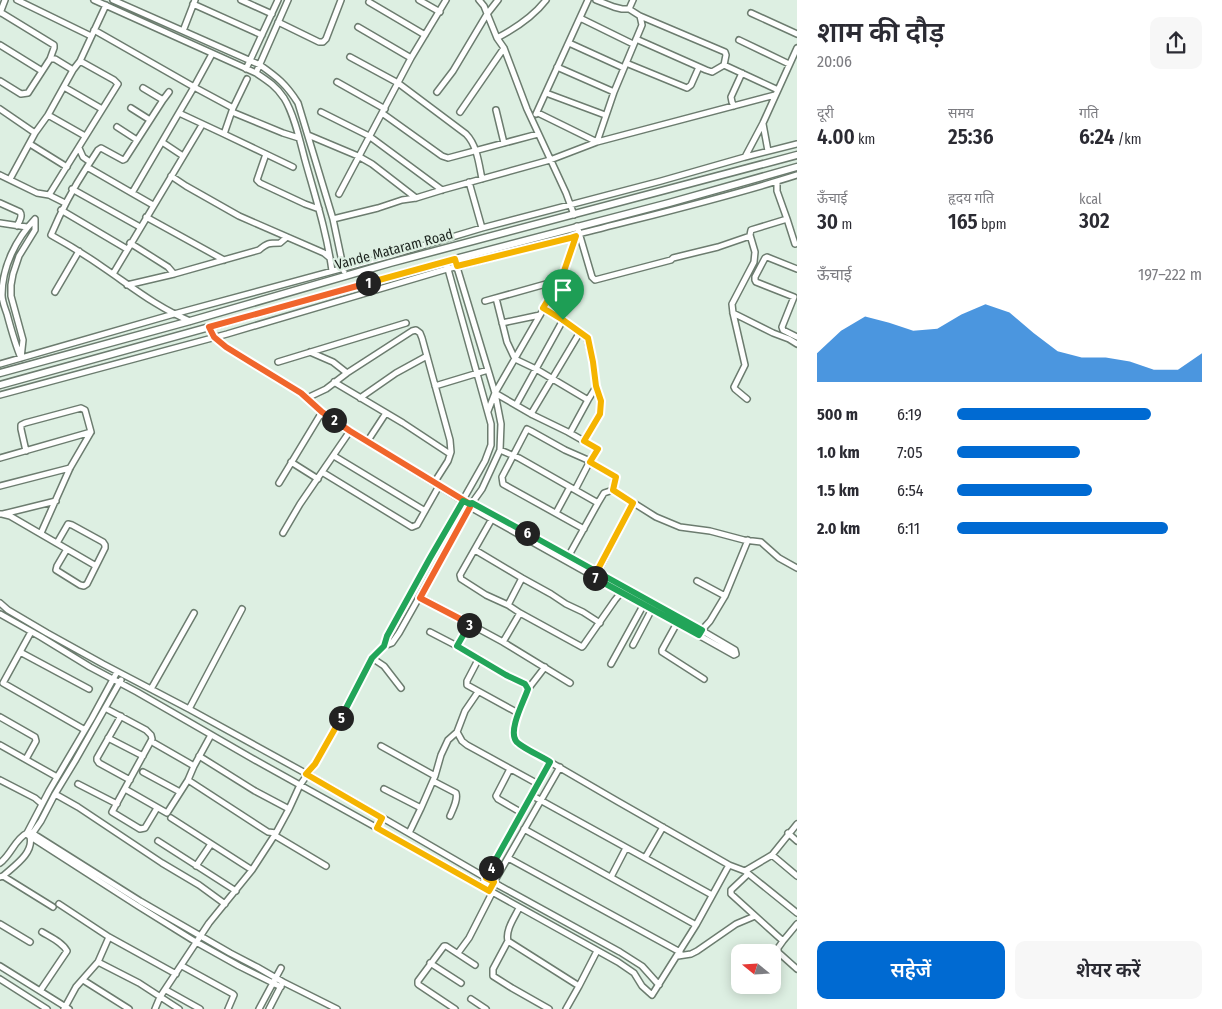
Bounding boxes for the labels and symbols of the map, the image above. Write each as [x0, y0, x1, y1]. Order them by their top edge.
street label: Vande Mataram Road [333, 226, 455, 273]
pin [542, 269, 584, 320]
pin: 1 [356, 270, 380, 296]
pin: 2 [322, 408, 346, 432]
pin: 6 [514, 520, 540, 546]
pin: 7 [582, 566, 608, 590]
pin: 3 [456, 612, 482, 638]
pin: 5 [328, 706, 354, 730]
pin: 4 [478, 856, 504, 880]
north arrow [731, 944, 781, 994]

